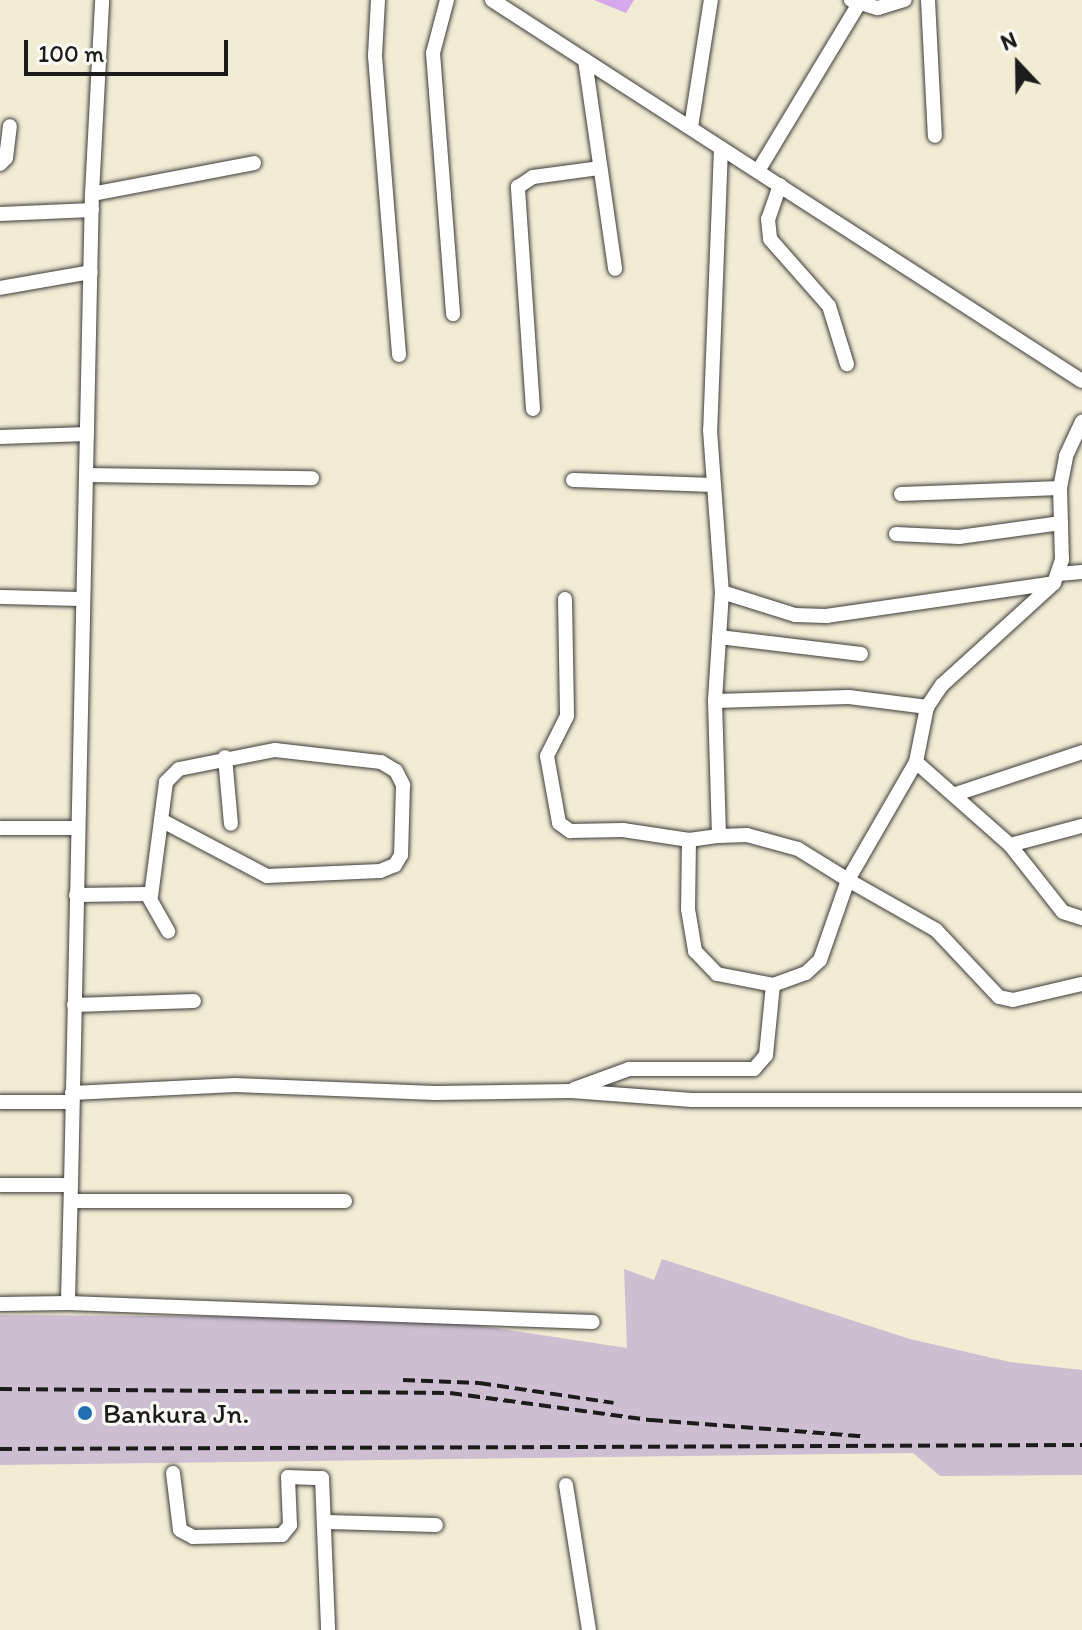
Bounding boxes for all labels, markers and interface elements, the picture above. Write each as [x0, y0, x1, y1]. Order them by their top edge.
scale bar [28, 24, 232, 74]
north arrow [978, 24, 1058, 104]
text: N [997, 26, 1021, 57]
text: 100 m [38, 39, 104, 68]
place label: Bankura Jn. [103, 1396, 249, 1430]
marker: Bankura Jn. [74, 1402, 96, 1424]

